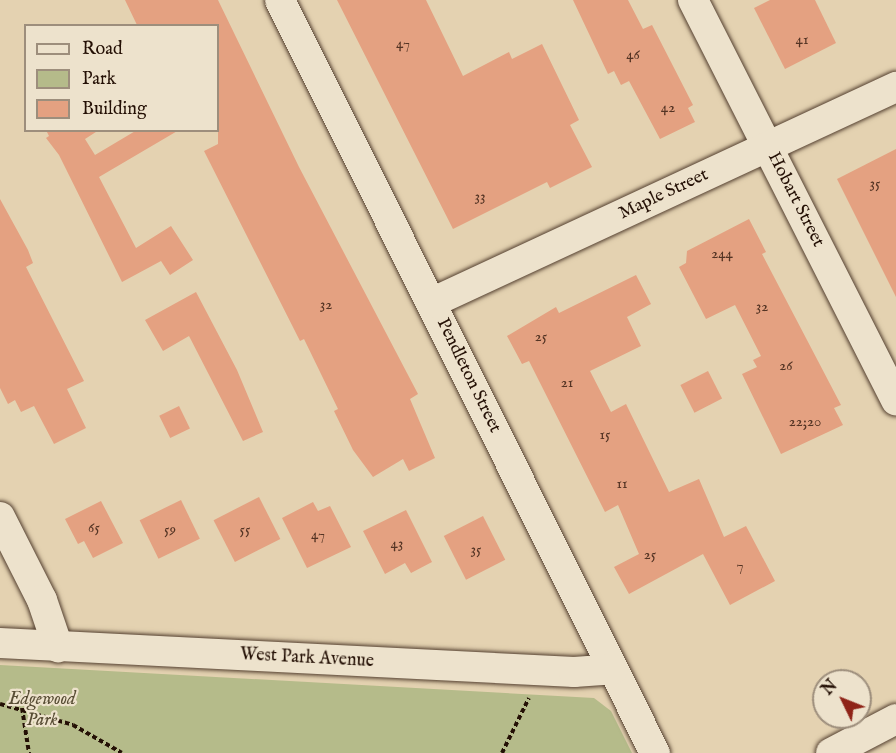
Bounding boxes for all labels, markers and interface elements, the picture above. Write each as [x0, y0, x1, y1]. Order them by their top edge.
legend [24, 24, 219, 132]
house number: 41 [796, 31, 808, 49]
house number: 47 [396, 35, 410, 53]
text: Road [82, 38, 123, 61]
house number: 46 [626, 46, 640, 64]
text: Park [82, 68, 116, 91]
text: Building [82, 98, 147, 121]
house number: 42 [661, 99, 675, 117]
street label: Hobart Street [762, 149, 828, 251]
street label: Maple Street [616, 165, 712, 225]
house number: 35 [869, 175, 881, 193]
house number: 33 [474, 188, 486, 206]
house number: 244 [711, 245, 733, 263]
house number: 32 [320, 296, 332, 314]
house number: 32 [756, 298, 768, 316]
street label: Pendleton Street [431, 315, 505, 437]
house number: 25 [535, 328, 547, 346]
house number: 26 [779, 357, 793, 375]
house number: 21 [561, 374, 573, 392]
house number: 22;20 [789, 413, 821, 431]
house number: 15 [599, 426, 611, 444]
house number: 11 [616, 475, 628, 493]
house number: 65 [88, 519, 100, 537]
house number: 59 [164, 521, 176, 539]
house number: 55 [240, 521, 250, 539]
house number: 47 [311, 526, 325, 544]
house number: 43 [391, 535, 403, 553]
house number: 35 [470, 541, 482, 559]
house number: 25 [644, 546, 656, 564]
house number: 7 [736, 557, 744, 575]
street label: West Park Avenue [239, 645, 375, 673]
north arrow [812, 669, 872, 729]
text: N [818, 676, 842, 700]
park label: Edgewood Park [9, 690, 75, 732]

